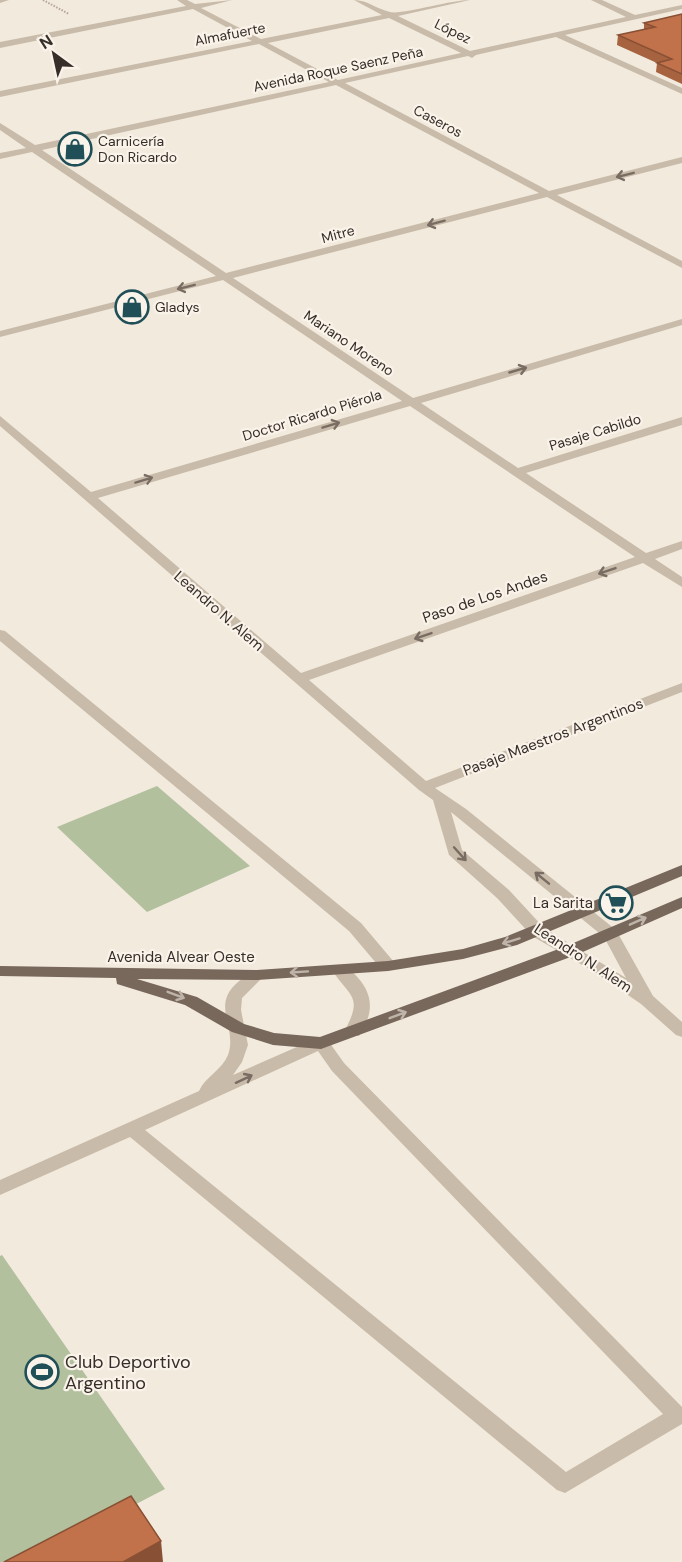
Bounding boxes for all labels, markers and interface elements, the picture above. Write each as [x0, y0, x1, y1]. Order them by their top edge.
street label: López [432, 14, 474, 48]
street label: Almafuerte [193, 18, 267, 50]
north arrow [24, 24, 84, 84]
text: N [35, 30, 57, 54]
street label: Avenida Roque Saenz Peña [252, 42, 424, 96]
street label: Caseros [410, 101, 466, 141]
shop icon: Carnicería Don Ricardo [57, 131, 93, 167]
place label: Carnicería Don Ricardo [98, 132, 177, 166]
one-way arrow [616, 169, 635, 181]
one-way arrow [427, 217, 446, 229]
street label: Mitre [319, 221, 357, 247]
one-way arrow [177, 282, 196, 294]
shop icon: Gladys [114, 289, 150, 325]
place label: Gladys [155, 298, 200, 316]
street label: Mariano Moreno [300, 306, 398, 380]
one-way arrow [508, 364, 527, 375]
street label: Doctor Ricardo Piérola [240, 385, 384, 445]
street label: Pasaje Cabildo [547, 409, 643, 455]
one-way arrow [321, 419, 340, 430]
one-way arrow [134, 474, 153, 485]
street label: Leandro N. Alem [170, 566, 268, 656]
street label: Paso de Los Andes [420, 566, 550, 628]
one-way arrow [598, 567, 617, 578]
one-way arrow [414, 631, 433, 642]
street label: Pasaje Maestros Argentinos [460, 693, 646, 781]
one-way arrow [453, 846, 467, 861]
one-way arrow [534, 872, 550, 885]
supermarket icon: La Sarita [598, 885, 634, 921]
place label: La Sarita [533, 893, 593, 913]
one-way arrow [629, 915, 647, 927]
street label: Leandro N. Alem [530, 919, 636, 997]
one-way arrow [502, 936, 521, 947]
street label: Avenida Alvear Oeste [107, 947, 255, 967]
one-way arrow [289, 967, 309, 978]
one-way arrow [166, 990, 185, 1001]
one-way arrow [388, 1009, 407, 1020]
one-way arrow [235, 1072, 253, 1084]
place label: Club Deportivo Argentino [65, 1350, 191, 1395]
sports icon: Club Deportivo Argentino [24, 1354, 60, 1390]

